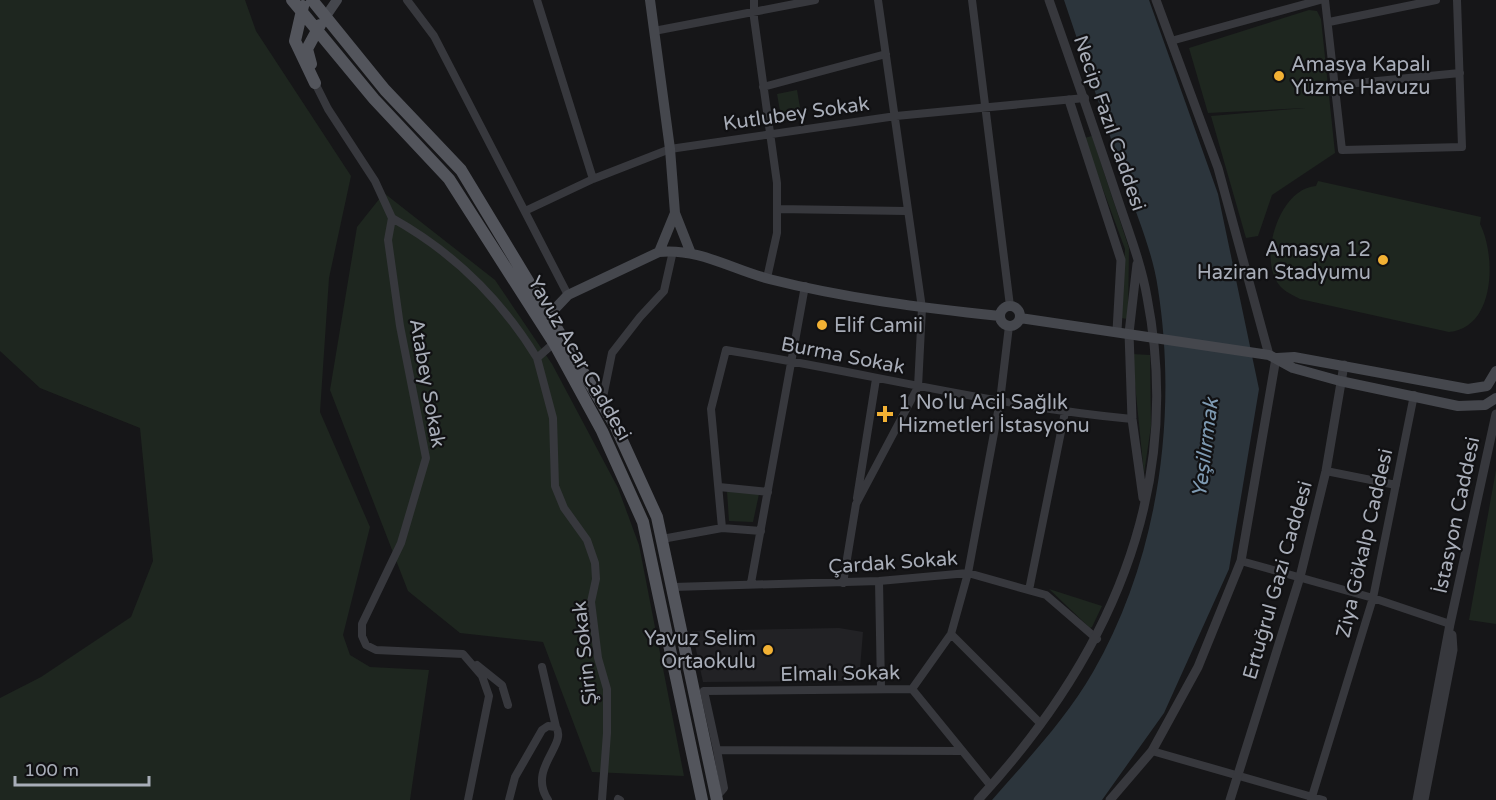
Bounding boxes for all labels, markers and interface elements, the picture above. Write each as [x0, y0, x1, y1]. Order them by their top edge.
street label: Necip Fazıl Caddesi [1068, 33, 1150, 214]
place label: Amasya Kapalı Yüzme Havuzu [1291, 53, 1431, 100]
marker: Amasya Kapalı Yüzme Havuzu [1272, 69, 1286, 83]
street label: Kutlubey Sokak [721, 92, 871, 136]
place label: Amasya 12 Haziran Stadyumu [1197, 238, 1371, 285]
marker: Amasya 12 Haziran Stadyumu [1376, 253, 1390, 267]
street label: Yavuz Acar Caddesi [522, 272, 636, 445]
place label: Elif Camii [834, 314, 923, 338]
street label: Atabey Sokak [404, 317, 450, 450]
marker: Elif Camii [815, 318, 829, 332]
street label: Burma Sokak [779, 332, 907, 380]
place label: 1 No'lu Acil Sağlık Hizmetleri İstasyonu [898, 391, 1090, 438]
water label: Yeşilırmak [1187, 395, 1224, 499]
marker: 1 No'lu Acil Sağlık Hizmetleri İstasyonu [876, 405, 894, 423]
street label: İstasyon Caddesi [1429, 435, 1485, 596]
street label: Ziya Gökalp Caddesi [1332, 446, 1398, 640]
street label: Ertuğrul Gazi Caddesi [1238, 478, 1318, 682]
street label: Çardak Sokak [828, 546, 959, 579]
street label: Şirin Sokak [568, 600, 602, 706]
place label: Yavuz Selim Ortaokulu [644, 627, 756, 674]
marker: Yavuz Selim Ortaokulu [761, 643, 775, 657]
street label: Elmalı Sokak [780, 661, 900, 687]
scale bar [15, 749, 148, 787]
text: 100 m [24, 759, 79, 781]

